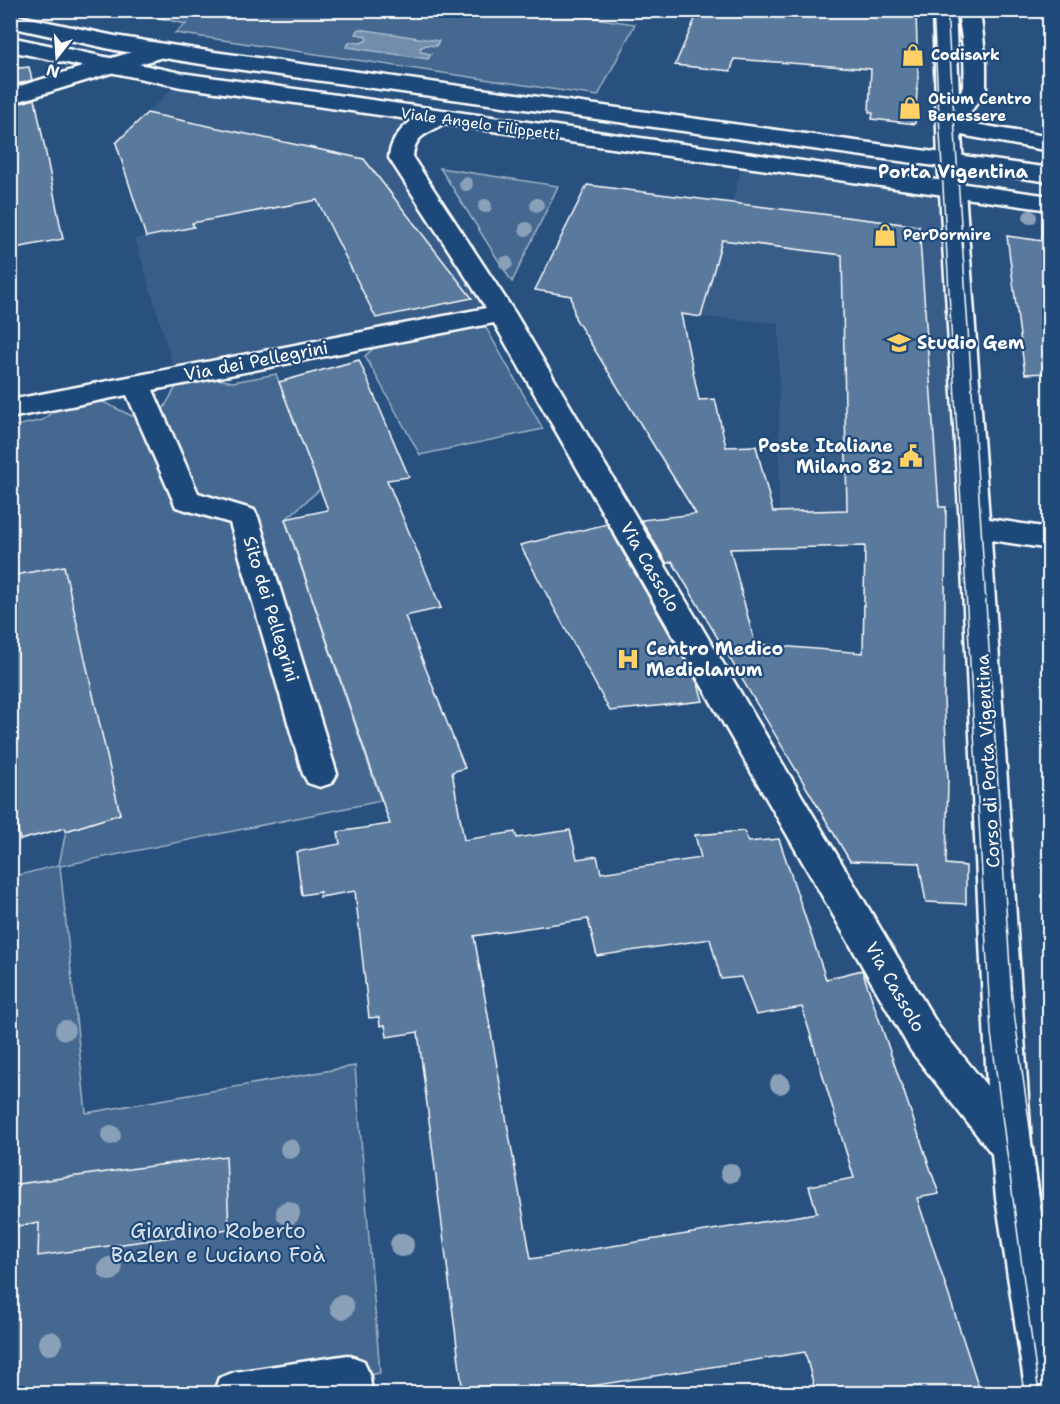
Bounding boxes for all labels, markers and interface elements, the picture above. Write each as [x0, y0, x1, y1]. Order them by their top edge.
north arrow [27, 27, 87, 87]
shop icon: Codisark [900, 42, 926, 68]
place label: Codisark [931, 45, 1000, 65]
text: N [44, 59, 62, 83]
place label: Otium Centro Benessere [928, 89, 1032, 126]
shop icon: Otium Centro Benessere [897, 95, 923, 121]
street label: Viale Angelo Filippetti [399, 103, 561, 145]
district label: Porta Vigentina [878, 160, 1029, 184]
shop icon: PerDormire [872, 222, 898, 248]
place label: PerDormire [903, 225, 991, 245]
school or university icon: Studio Gem [886, 330, 912, 356]
place label: Studio Gem [917, 331, 1025, 355]
street label: Via dei Pellegrini [182, 335, 330, 387]
place label: Poste Italiane Milano 82 [758, 434, 893, 479]
public building icon: Poste Italiane Milano 82 [898, 443, 924, 469]
street label: Via Cassolo [615, 518, 685, 616]
street label: Sito dei Pellegrini [237, 533, 305, 685]
place label: Centro Medico Mediolanum [646, 637, 783, 682]
hospital icon: Centro Medico Mediolanum [615, 646, 641, 672]
street label: Corso di Porta Vigentina [970, 654, 1006, 868]
street label: Via Cassolo [860, 938, 930, 1036]
park label: Giardino Roberto Bazlen e Luciano Foà [111, 1217, 325, 1269]

